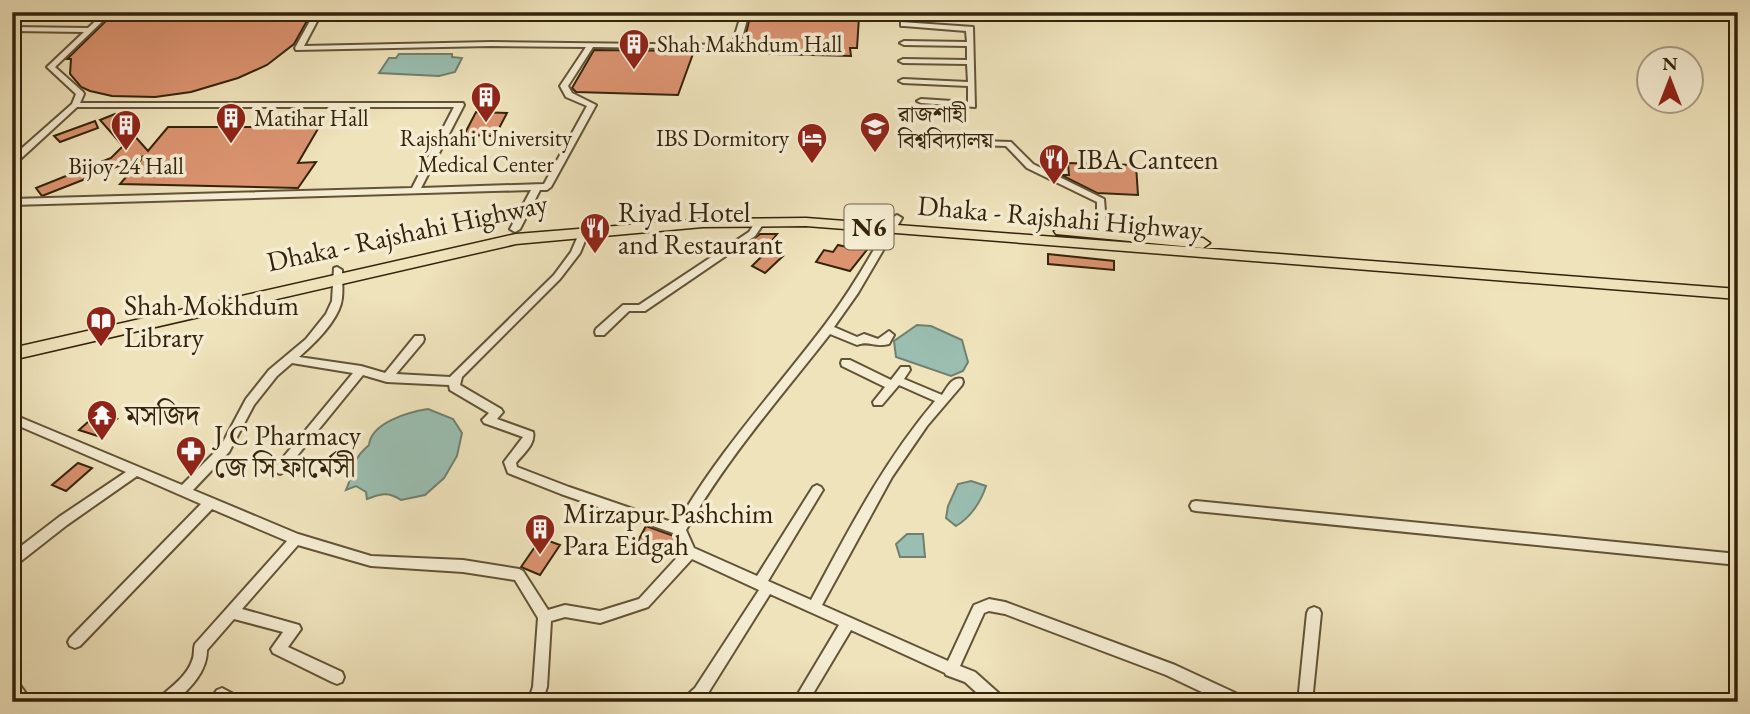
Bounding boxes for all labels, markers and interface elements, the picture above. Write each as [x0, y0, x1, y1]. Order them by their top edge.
building icon: Shah Makhdum Hall [617, 27, 651, 71]
place label: Shah Makhdum Hall [657, 29, 843, 59]
north arrow [1634, 46, 1704, 116]
text: N [1662, 51, 1678, 76]
building icon: Rajshahi University Medical Center [469, 80, 503, 124]
place label: রাজশাহী বিশ্ববিদ্যালয় [897, 99, 994, 155]
building icon: Matihar Hall [214, 101, 248, 145]
place label: Matihar Hall [254, 103, 369, 133]
building icon: Bijoy 24 Hall [109, 108, 143, 152]
school or university icon: রাজশাহী বিশ্ববিদ্যালয় [858, 110, 892, 154]
hotel icon: IBS Dormitory [795, 121, 829, 165]
place label: Rajshahi University Medical Center [400, 123, 573, 179]
place label: IBS Dormitory [656, 123, 790, 153]
place label: IBA Canteen [1077, 141, 1219, 177]
restaurant icon: IBA Canteen [1037, 142, 1071, 186]
place label: Bijoy 24 Hall [68, 151, 184, 181]
street label: Dhaka - Rajshahi Highway [263, 185, 551, 279]
street label: Dhaka - Rajshahi Highway [916, 187, 1205, 247]
place label: Riyad Hotel and Restaurant [618, 194, 783, 262]
road number: N6 [844, 204, 894, 250]
restaurant icon: Riyad Hotel and Restaurant [578, 211, 612, 255]
place label: Shah Mokhdum Library [124, 287, 299, 355]
library icon: Shah Mokhdum Library [84, 304, 118, 348]
place label: মসজিদ [124, 397, 201, 433]
temple icon: মসজিদ [85, 398, 119, 442]
place label: J C Pharmacy জে সি ফার্মেসী [212, 417, 362, 485]
pharmacy icon: J C Pharmacy জে সি ফার্মেসী [174, 434, 208, 478]
place label: Mirzapur Pashchim Para Eidgah [563, 495, 774, 563]
building icon: Mirzapur Pashchim Para Eidgah [523, 512, 557, 556]

